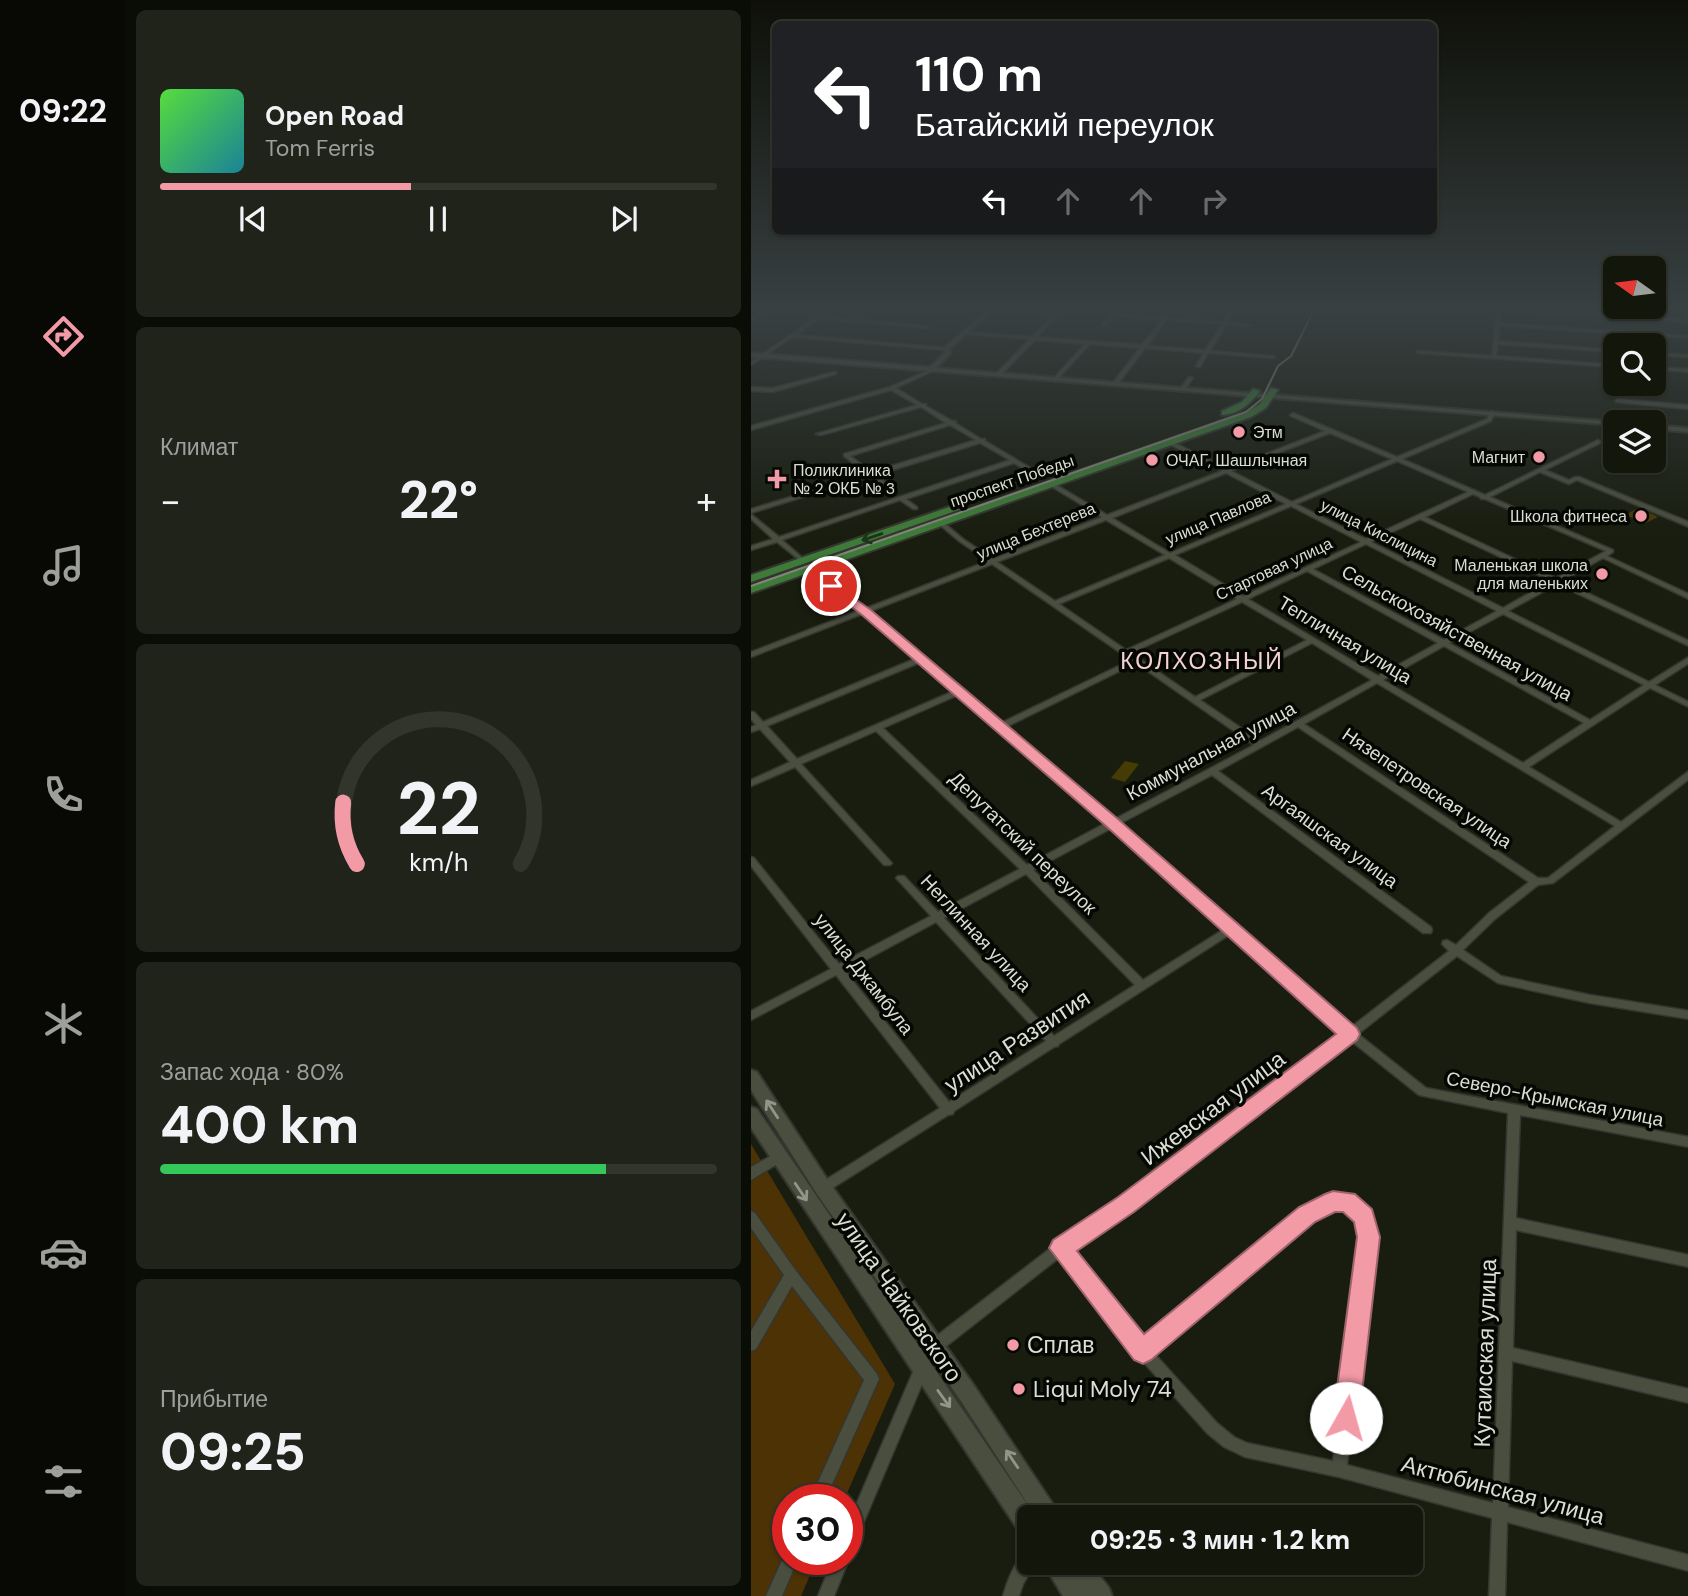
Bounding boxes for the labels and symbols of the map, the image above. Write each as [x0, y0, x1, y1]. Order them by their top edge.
north arrow [1603, 256, 1666, 318]
place label: Этм [1253, 422, 1283, 443]
marker: Этм [1231, 424, 1247, 440]
place label: Магнит [1472, 447, 1526, 468]
marker: Магнит [1531, 449, 1547, 465]
street label: проспект Победы [947, 450, 1077, 512]
place label: ОЧАГ, Шашлычная [1166, 450, 1307, 471]
marker: ОЧАГ, Шашлычная [1144, 452, 1160, 468]
place label: Поликлиника № 2 ОКБ № 3 [793, 460, 895, 499]
marker: Поликлиника № 2 ОКБ № 3 [767, 469, 787, 489]
street label: улица Павлова [1162, 486, 1274, 550]
street label: улица Кислицина [1317, 494, 1441, 572]
street label: улица Бехтерева [974, 498, 1099, 564]
place label: Школа фитнеса [1510, 506, 1627, 527]
marker: Школа фитнеса [1633, 508, 1649, 524]
one-way arrow [861, 531, 883, 544]
street label: Стартовая улица [1212, 533, 1336, 605]
place label: Маленькая школа для маленьких [1454, 555, 1588, 594]
pin [801, 556, 861, 616]
street label: Сельскохозяйственная улица [1337, 559, 1577, 707]
marker: Маленькая школа для маленьких [1594, 566, 1610, 582]
street label: Тепличная улица [1274, 590, 1417, 690]
district label: КОЛХОЗНЫЙ [1120, 646, 1284, 676]
street label: Коммунальная улица [1122, 696, 1300, 806]
street label: Нязепетровская улица [1337, 722, 1517, 854]
street label: Депутатский переулок [944, 766, 1102, 920]
street label: Аргаяшская улица [1257, 778, 1403, 894]
street label: Неглинная улица [915, 869, 1037, 997]
street label: улица Джамбула [809, 908, 920, 1040]
street label: улица Развития [938, 983, 1096, 1099]
street label: Ижевская улица [1135, 1044, 1291, 1172]
street label: Северо-Крымская улица [1444, 1066, 1666, 1132]
one-way arrow [764, 1099, 778, 1119]
one-way arrow [794, 1182, 808, 1201]
street label: улица Чайковского [829, 1206, 969, 1388]
street label: Кутаисская улица [1467, 1258, 1503, 1448]
place label: Сплав [1027, 1330, 1095, 1360]
marker: Сплав [1005, 1337, 1021, 1353]
place label: Liqui Moly 74 [1033, 1374, 1172, 1404]
marker: Liqui Moly 74 [1011, 1381, 1027, 1397]
position arrow [1309, 1381, 1383, 1455]
one-way arrow [937, 1389, 951, 1408]
street label: Актюбинская улица [1398, 1448, 1608, 1532]
one-way arrow [1005, 1450, 1019, 1470]
speed limit sign: 30 [772, 1484, 863, 1575]

